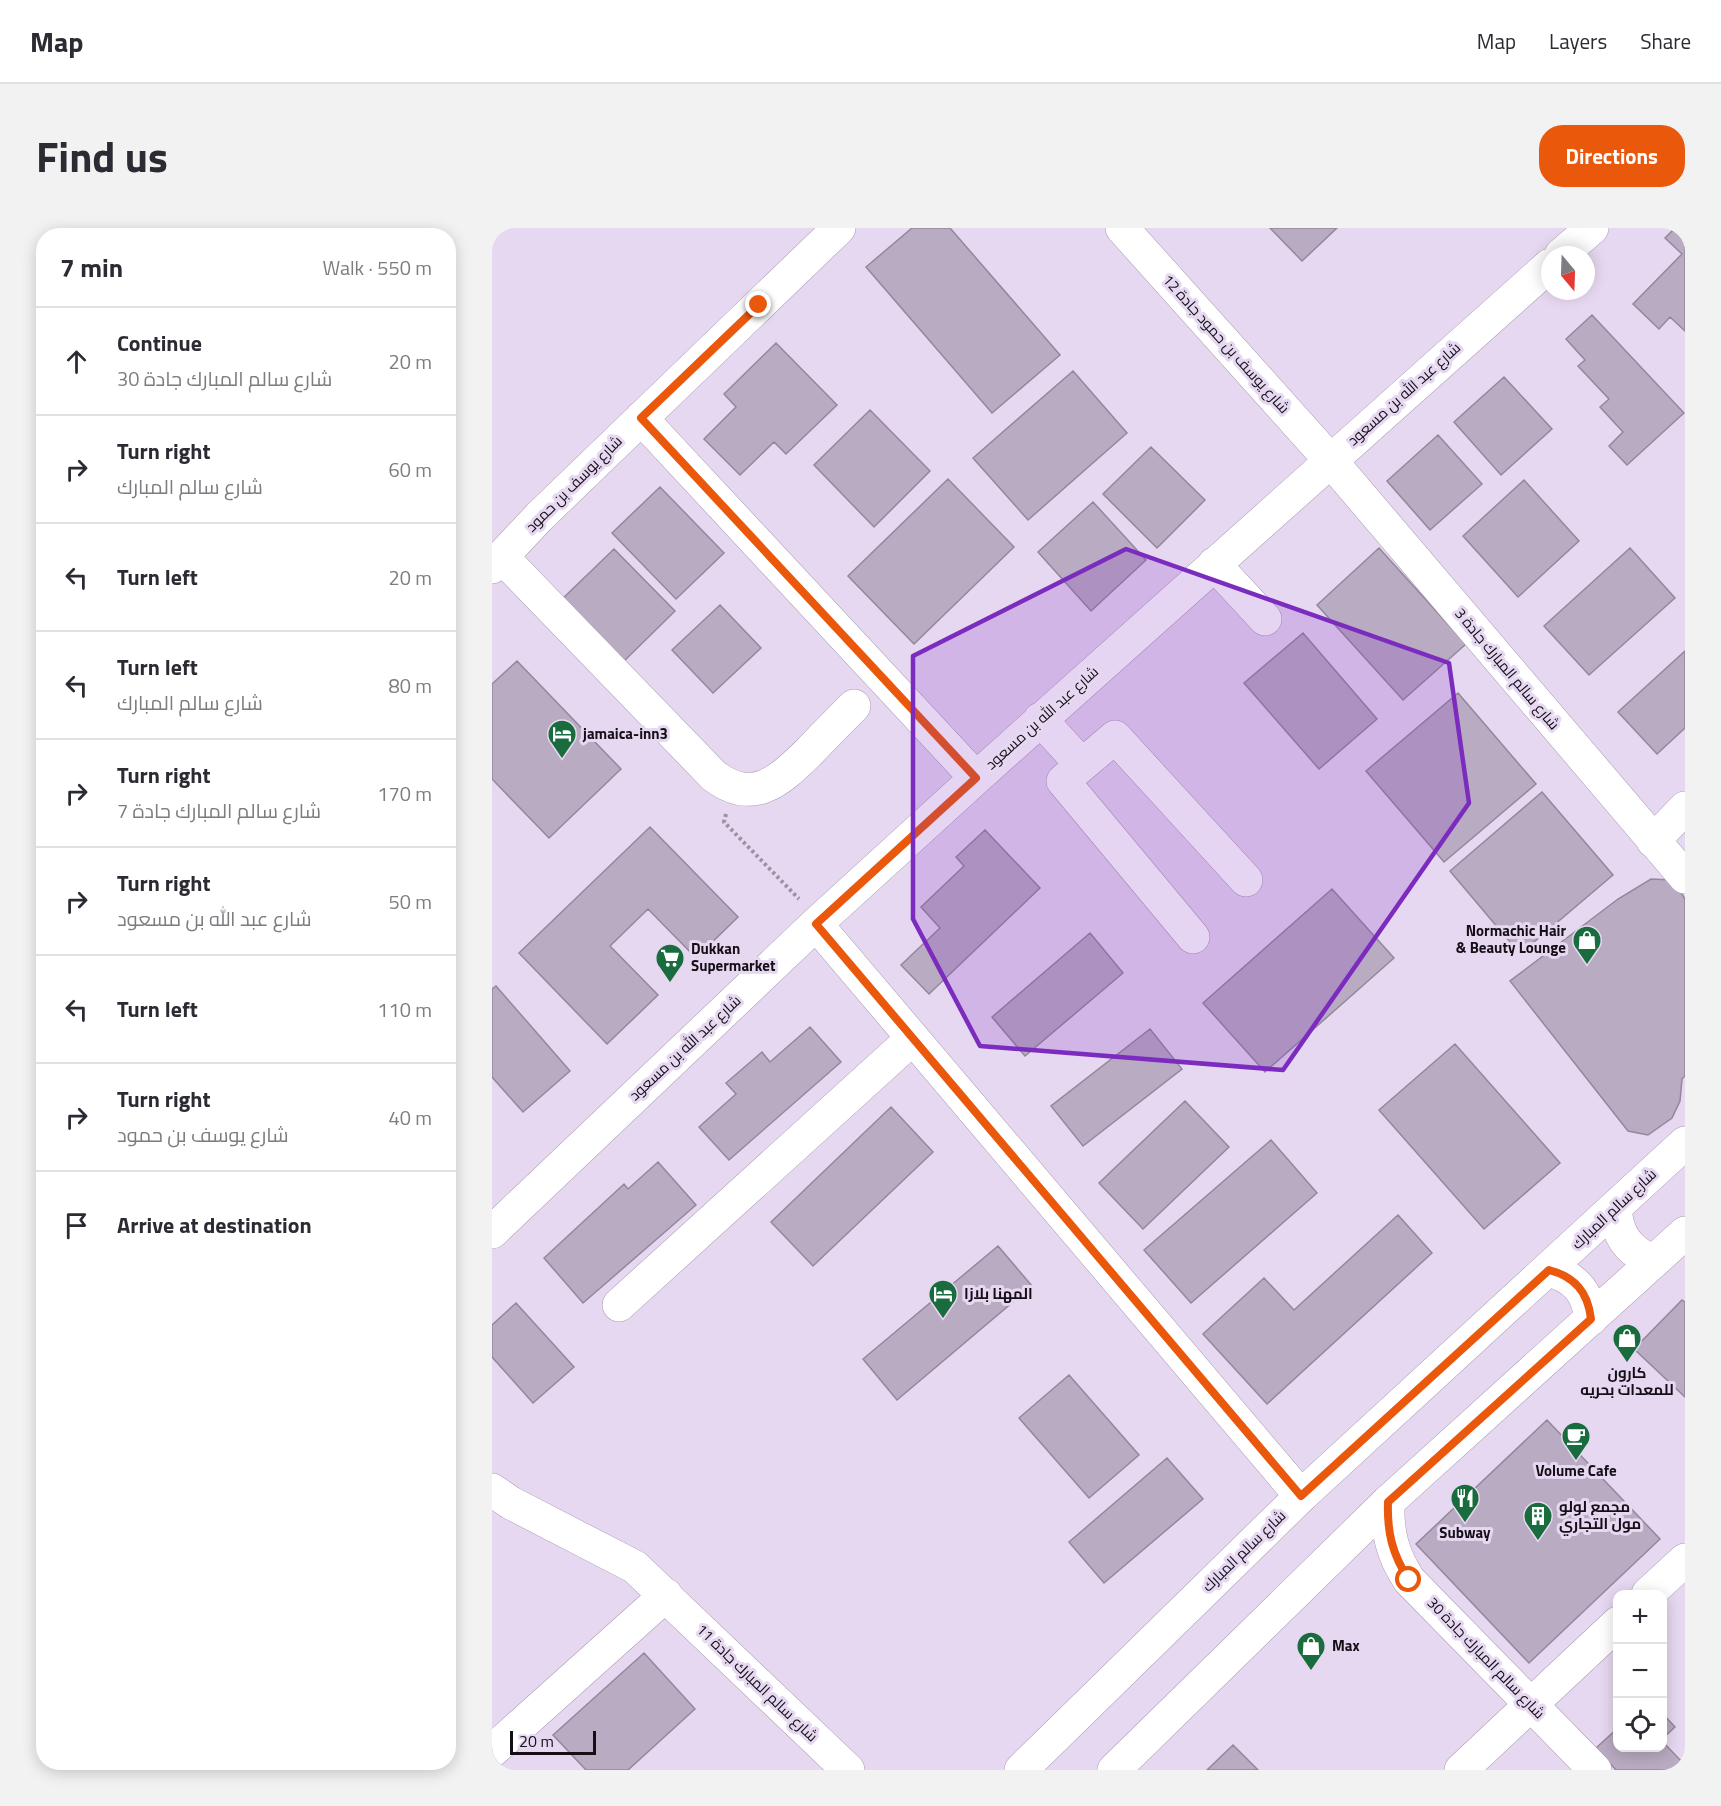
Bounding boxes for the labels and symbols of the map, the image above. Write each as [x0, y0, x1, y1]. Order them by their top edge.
north arrow [1541, 246, 1595, 300]
street label: شارع يوسف بن حمود جادة 12 [1157, 269, 1295, 419]
route end [745, 291, 771, 317]
street label: شارع عبد الله بن مسعود [1342, 336, 1466, 451]
street label: شارع يوسف بن حمود [520, 430, 627, 537]
street label: شارع سالم المبارك جادة 3 [1449, 603, 1565, 735]
street label: شارع عبد الله بن مسعود [980, 660, 1104, 775]
hotel icon: jamaica-inn3 [546, 718, 578, 760]
place label: jamaica-inn3 [582, 722, 668, 745]
place label: Normachic Hair & Beauty Lounge [1456, 919, 1566, 959]
shop icon: Normachic Hair & Beauty Lounge [1571, 924, 1603, 966]
place label: Dukkan Supermarket [691, 937, 776, 977]
supermarket icon: Dukkan Supermarket [654, 942, 686, 984]
street label: شارع عبد الله بن مسعود [623, 989, 746, 1106]
street label: شارع سالم المبارك [1566, 1163, 1661, 1254]
hotel icon: المهنا بلازا [927, 1278, 959, 1320]
place label: المهنا بلازا [964, 1282, 1033, 1305]
shop icon: کارون للمعدات بحریه [1611, 1322, 1643, 1364]
place label: کارون للمعدات بحریه [1580, 1361, 1674, 1401]
cafe icon: Volume Cafe [1560, 1420, 1592, 1462]
place label: Volume Cafe [1535, 1459, 1617, 1482]
restaurant icon: Subway [1449, 1482, 1481, 1524]
place label: مجمع لولو مول التجاري [1559, 1495, 1641, 1536]
building icon: مجمع لولو مول التجاري [1522, 1500, 1554, 1542]
street label: شارع سالم المبارك [1196, 1504, 1291, 1597]
place label: Subway [1439, 1521, 1491, 1544]
route start [1395, 1566, 1421, 1592]
street label: شارع سالم المبارك جادة 30 [1422, 1592, 1551, 1724]
street label: شارع سالم المبارك جادة 11 [691, 1618, 823, 1747]
shop icon: Max [1295, 1630, 1327, 1672]
place label: Max [1332, 1634, 1360, 1657]
scale bar [510, 1728, 596, 1756]

